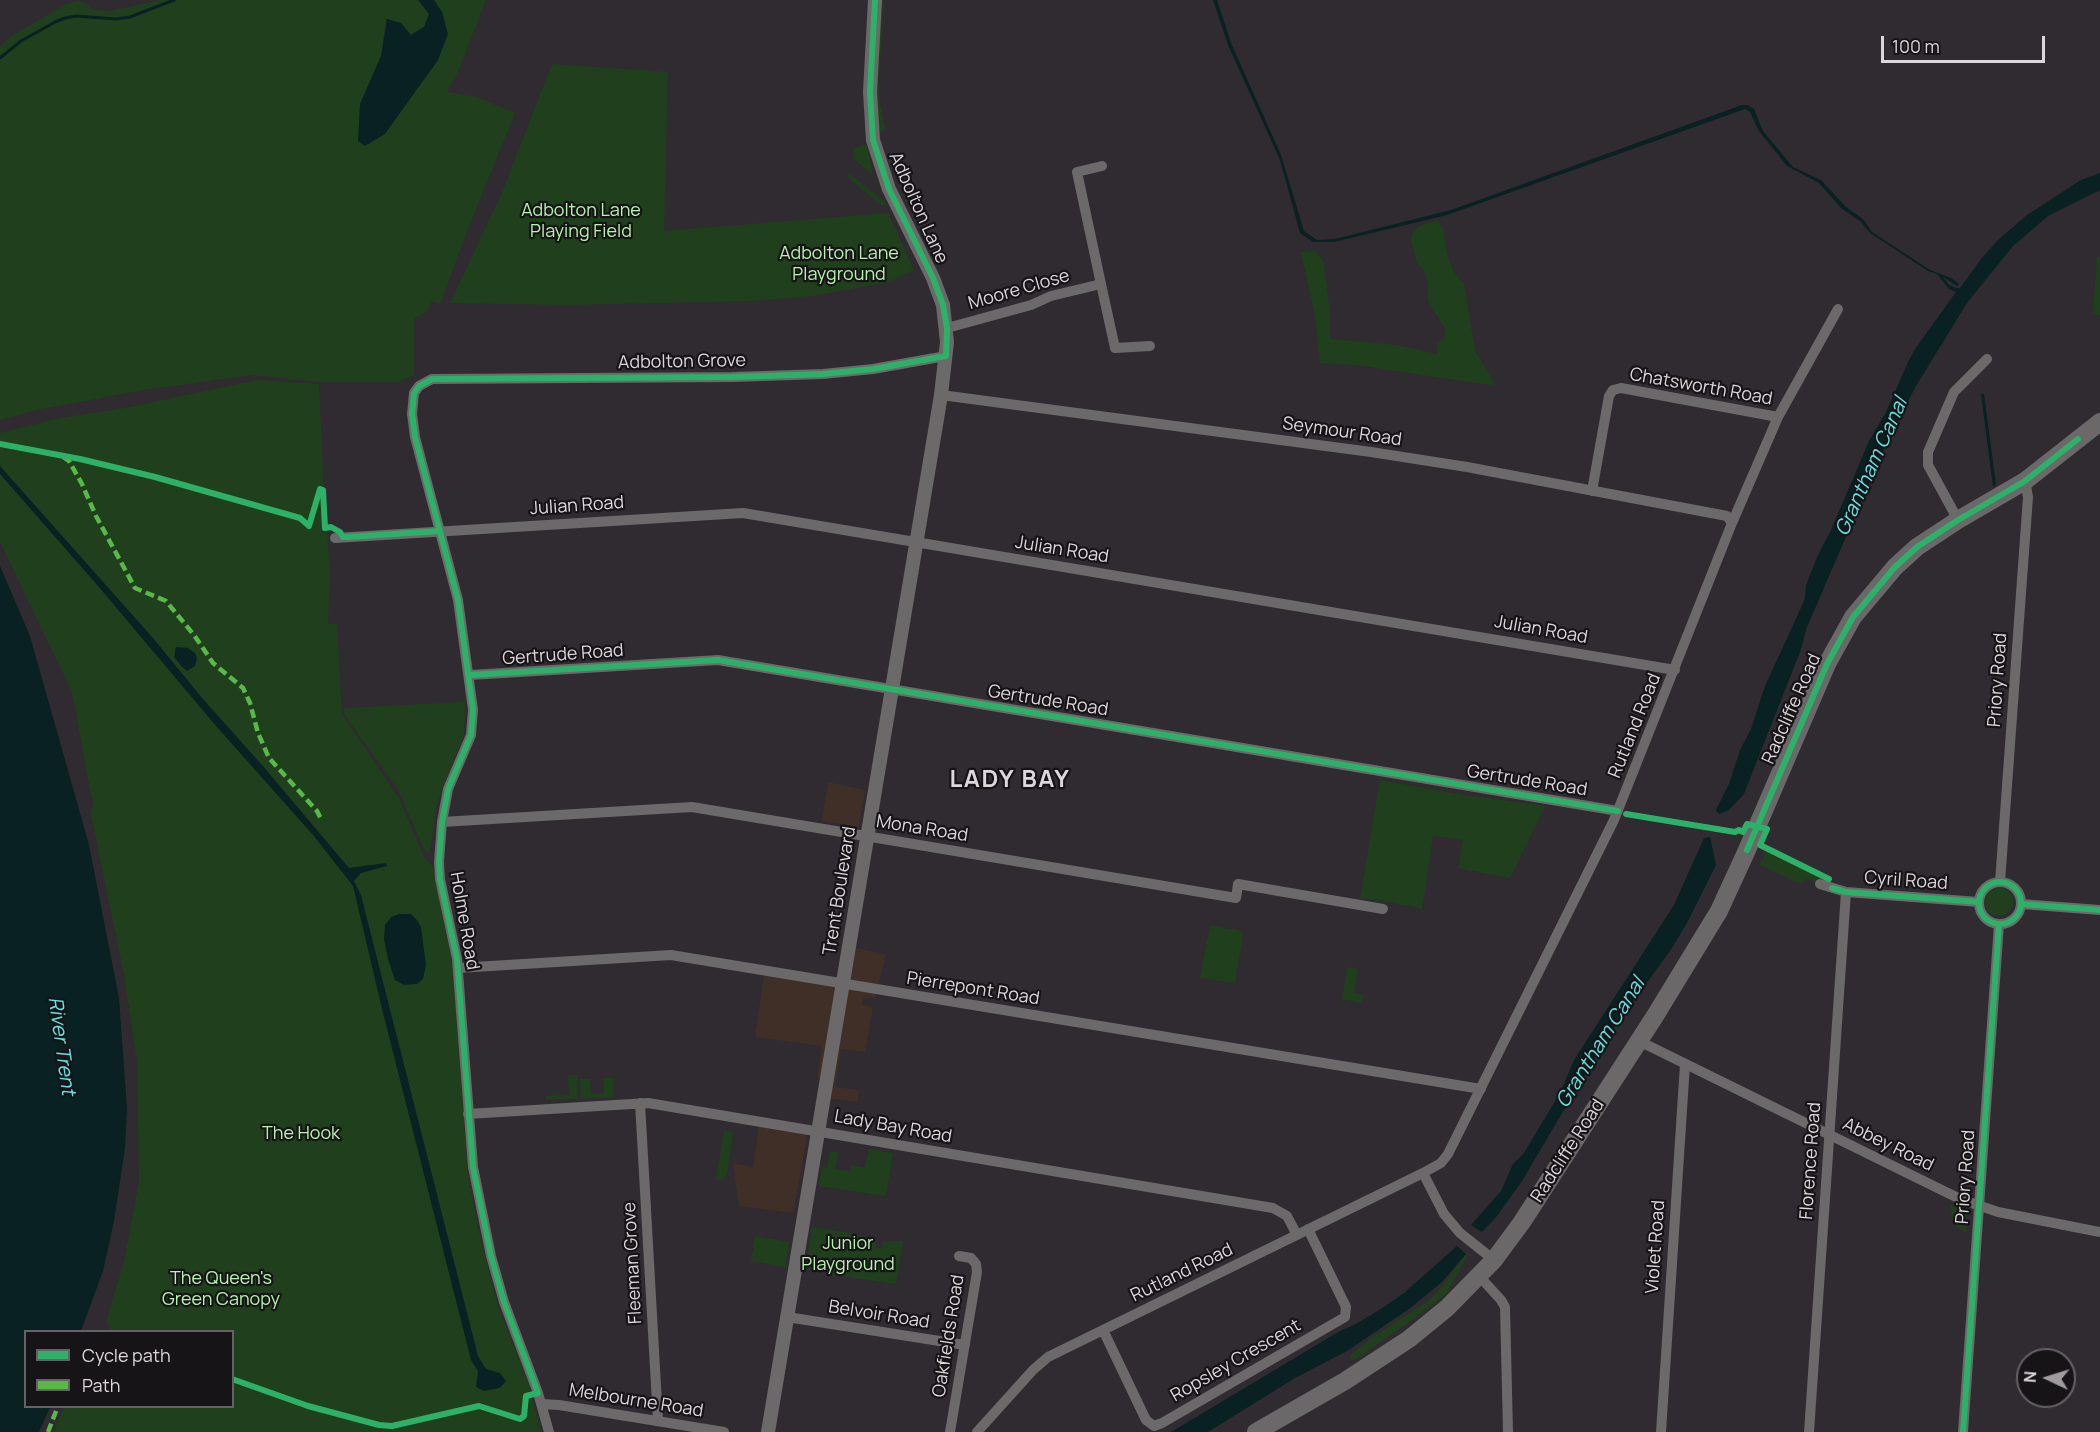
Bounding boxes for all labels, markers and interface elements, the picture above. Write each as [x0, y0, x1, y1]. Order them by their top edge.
scale bar [1884, 24, 2048, 62]
text: 100 m [1892, 34, 1940, 58]
street label: Adbolton Lane [884, 149, 952, 267]
park label: Adbolton Lane Playing Field [521, 200, 641, 242]
park label: Adbolton Lane Playground [779, 243, 899, 286]
street label: Moore Close [966, 265, 1072, 315]
street label: Adbolton Grove [618, 350, 746, 374]
street label: Chatsworth Road [1628, 364, 1774, 410]
water label: Grantham Canal [1831, 394, 1913, 540]
street label: Seymour Road [1281, 413, 1403, 451]
street label: Julian Road [529, 492, 625, 520]
street label: Julian Road [1014, 532, 1110, 568]
street label: Julian Road [1493, 611, 1589, 649]
street label: Priory Road [1984, 632, 2012, 728]
street label: Gertrude Road [502, 640, 624, 670]
street label: Radcliffe Road [1758, 650, 1826, 768]
street label: Rutland Road [1604, 670, 1666, 782]
street label: Gertrude Road [986, 681, 1110, 721]
street label: Gertrude Road [1465, 761, 1589, 801]
district label: LADY BAY [950, 766, 1070, 794]
street label: Mona Road [875, 811, 969, 847]
street label: Trent Boulevard [819, 825, 861, 957]
street label: Cyril Road [1864, 867, 1948, 895]
street label: Holme Road [445, 870, 483, 972]
street label: Pierrepont Road [905, 968, 1041, 1010]
water label: Grantham Canal [1551, 973, 1651, 1113]
water label: River Trent [42, 995, 80, 1097]
street label: Radcliffe Road [1527, 1095, 1609, 1207]
street label: Florence Road [1796, 1102, 1826, 1220]
street label: Lady Bay Road [832, 1106, 954, 1148]
street label: Abbey Road [1839, 1114, 1937, 1176]
park label: The Hook [262, 1123, 340, 1145]
street label: Priory Road [1952, 1129, 1980, 1225]
street label: Violet Road [1642, 1200, 1670, 1294]
street label: Fleeman Grove [619, 1201, 647, 1325]
park label: Junior Playground [801, 1233, 895, 1276]
street label: Rutland Road [1127, 1239, 1237, 1307]
park label: The Queen's Green Canopy [162, 1268, 280, 1310]
street label: Oakfields Road [929, 1273, 969, 1399]
street label: Belvoir Road [827, 1296, 931, 1334]
street label: Ropsley Crescent [1167, 1315, 1305, 1407]
legend [24, 1330, 234, 1408]
text: Cycle path [82, 1343, 171, 1367]
north arrow [2016, 1348, 2076, 1408]
text: N [2019, 1370, 2041, 1383]
text: Path [82, 1373, 120, 1397]
street label: Melbourne Road [567, 1380, 705, 1422]

